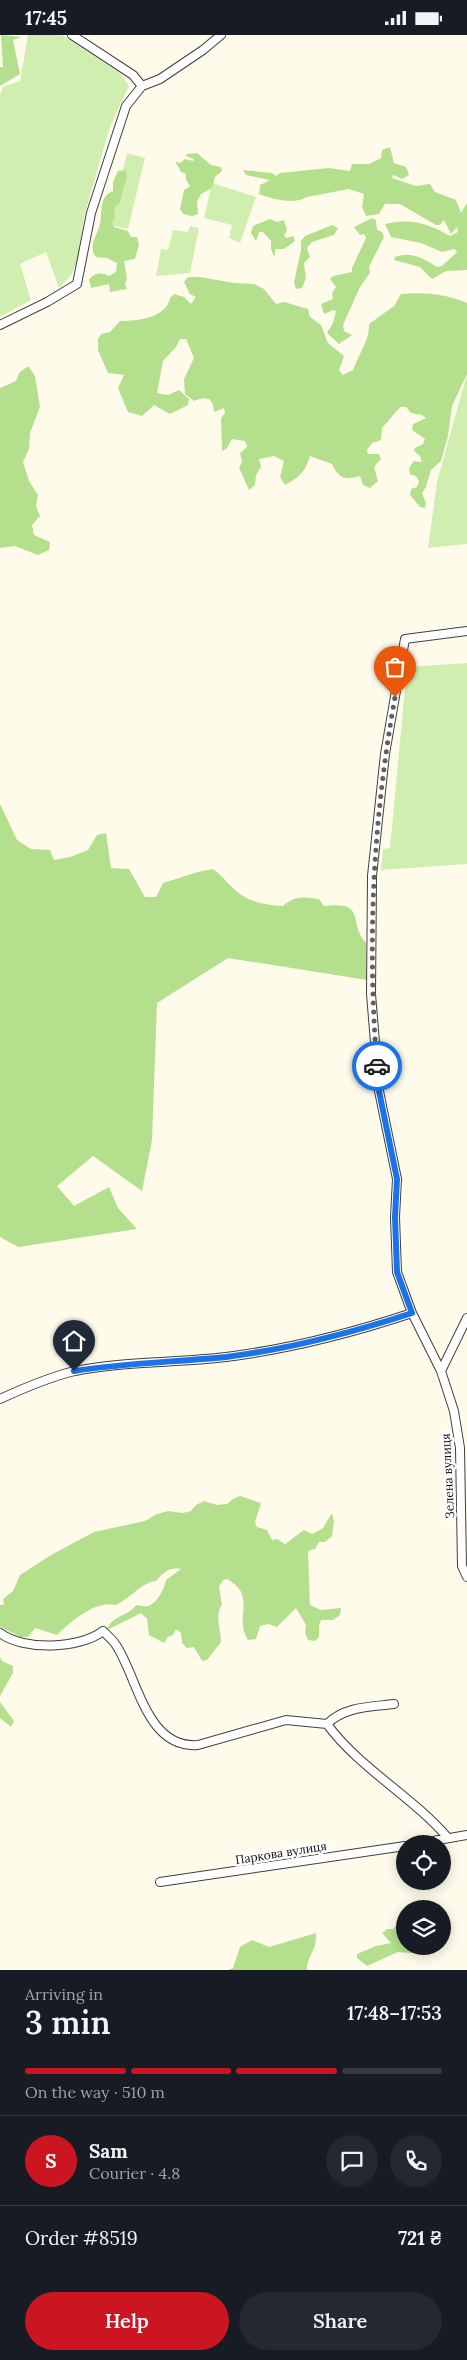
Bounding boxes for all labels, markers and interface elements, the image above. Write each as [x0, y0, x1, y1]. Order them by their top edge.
text: 17:45 [25, 6, 67, 30]
pin [374, 646, 416, 697]
icon: bag [381, 653, 409, 681]
courier [352, 1041, 402, 1091]
icon: car [363, 1052, 391, 1080]
pin [53, 1320, 95, 1371]
icon: home [60, 1327, 88, 1355]
street label: Зелена вулиця [438, 1433, 457, 1519]
map controls [396, 1835, 451, 1955]
button: locate [396, 1835, 451, 1890]
street label: Паркова вулиця [234, 1838, 328, 1867]
button: layers [396, 1900, 451, 1955]
text: Arriving in [25, 1984, 103, 2004]
text: 17:48–17:53 [347, 2001, 442, 2025]
text: 3 min [25, 2002, 111, 2043]
text: On the way · 510 m [25, 2082, 165, 2102]
button: chat [326, 2135, 378, 2187]
button: phone [390, 2135, 442, 2187]
text: Sam [89, 2139, 128, 2163]
text: S [45, 2149, 57, 2173]
text: Courier · 4.8 [89, 2163, 180, 2183]
text: Order #8519 [25, 2226, 138, 2250]
text: 721 ₴ [398, 2226, 442, 2250]
button: Help [25, 2292, 229, 2350]
button: Share [239, 2292, 442, 2350]

